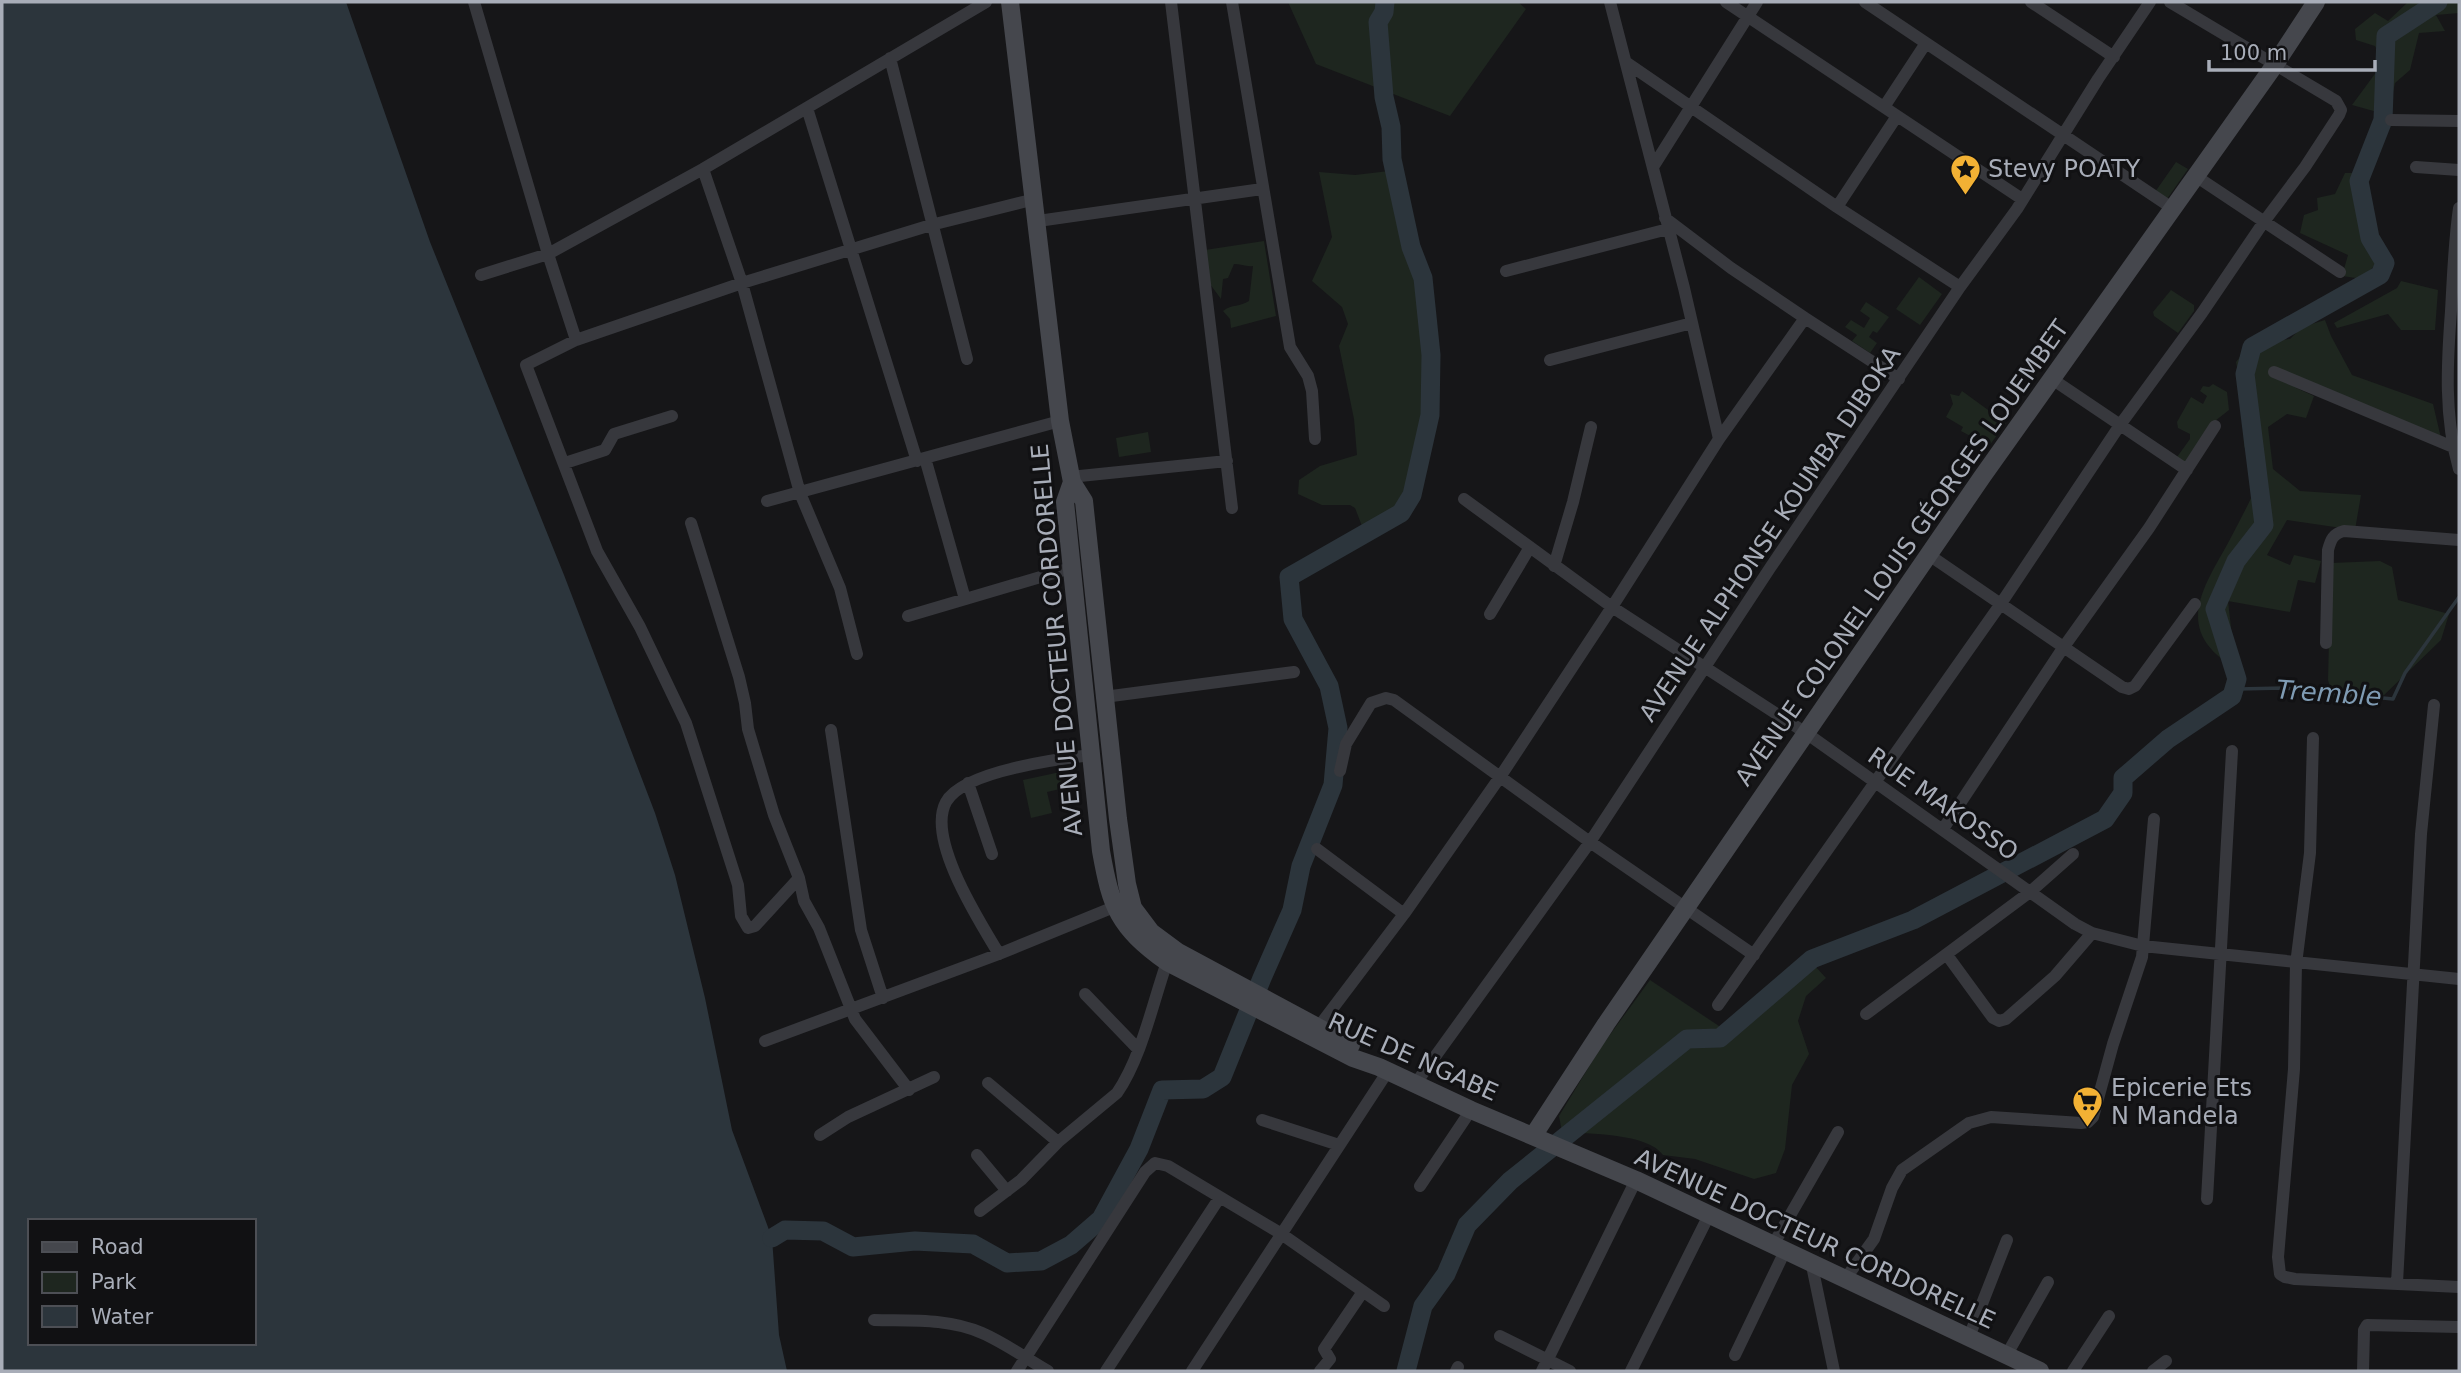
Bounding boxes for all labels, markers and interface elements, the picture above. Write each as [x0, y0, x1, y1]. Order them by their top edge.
scale bar [2209, 28, 2375, 72]
text: 100 m [2220, 41, 2287, 65]
place icon: Stevy POATY [1948, 152, 1982, 196]
place label: Stevy POATY [1988, 155, 2141, 183]
street label: AVENUE COLONEL LOUIS GÉORGES LOUEMBET [1729, 314, 2075, 791]
street label: AVENUE ALPHONSE KOUMBA DIBOKA [1634, 341, 1907, 727]
street label: AVENUE DOCTEUR CORDORELLE [1026, 443, 1088, 837]
water label: Tremble [2275, 674, 2383, 712]
street label: RUE MAKOSSO [1863, 742, 2023, 866]
street label: RUE DE NGABE [1324, 1007, 1502, 1107]
place label: Epicerie Ets N Mandela [2111, 1074, 2252, 1130]
supermarket icon: Epicerie Ets N Mandela [2071, 1085, 2105, 1129]
street label: AVENUE DOCTEUR CORDORELLE [1631, 1143, 1999, 1335]
legend [28, 1219, 256, 1345]
text: Road [91, 1235, 144, 1259]
text: Park [91, 1270, 137, 1294]
text: Water [91, 1305, 153, 1329]

